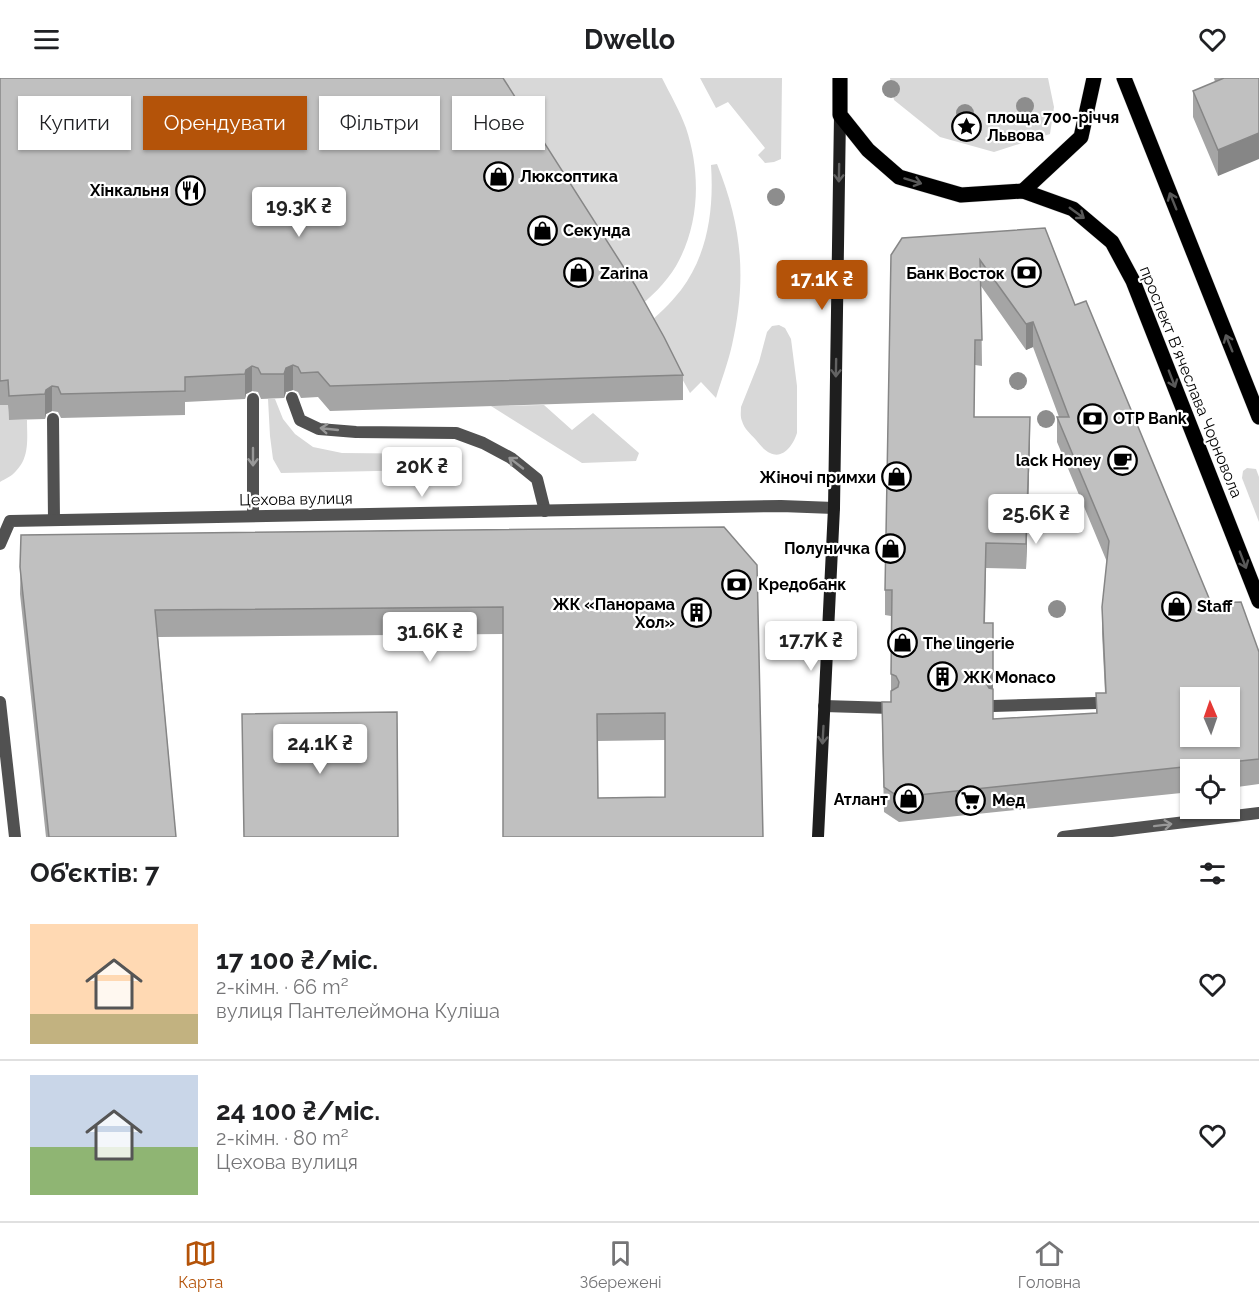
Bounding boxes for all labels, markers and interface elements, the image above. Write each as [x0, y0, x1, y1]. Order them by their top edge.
icon: menu [30, 23, 63, 56]
icon: heart [1196, 23, 1229, 56]
text: Dwello [584, 24, 675, 55]
chip: Купити [18, 96, 131, 150]
chip: Орендувати [143, 96, 307, 150]
chip: Фільтри [319, 96, 440, 150]
chip: Нове [452, 96, 545, 150]
place label: площа 700-річчя Львова [987, 108, 1119, 145]
place icon: площа 700-річчя Львова [950, 110, 982, 142]
shop icon: Люксоптика [483, 160, 515, 192]
one-way arrow [833, 163, 845, 183]
place label: Люксоптика [520, 167, 618, 186]
restaurant icon: Хінкальня [174, 174, 206, 206]
one-way arrow [903, 176, 922, 187]
place label: Хінкальня [89, 181, 169, 200]
pin: 19.3K ₴ [244, 187, 354, 238]
one-way arrow [1167, 192, 1178, 211]
text: 19.3K ₴ [266, 194, 332, 218]
one-way arrow [1069, 207, 1085, 220]
shop icon: Секунда [526, 214, 558, 246]
place label: Секунда [563, 221, 630, 240]
shop icon: Zarina [563, 257, 595, 289]
bank icon: Банк Восток [1010, 257, 1042, 289]
pin: 17.1K ₴ [767, 260, 877, 311]
street label: проспект Вʼячеслава Чорновола [1136, 263, 1246, 501]
place label: Zarina [600, 264, 648, 283]
place label: Банк Восток [906, 264, 1005, 283]
text: 17.1K ₴ [791, 267, 854, 291]
one-way arrow [1223, 334, 1234, 353]
one-way arrow [830, 358, 842, 378]
one-way arrow [1167, 369, 1178, 388]
bank icon: OTP Bank [1076, 402, 1108, 434]
place label: OTP Bank [1113, 409, 1187, 428]
one-way arrow [319, 424, 339, 435]
cafe icon: lack Honey [1106, 444, 1138, 476]
one-way arrow [247, 447, 259, 467]
pin: 20K ₴ [380, 447, 464, 498]
place label: lack Honey [1016, 451, 1101, 470]
text: 20K ₴ [396, 454, 448, 478]
one-way arrow [509, 457, 525, 470]
shop icon: Жіночі примхи [881, 461, 913, 493]
place label: Жіночі примхи [759, 468, 876, 487]
street label: Цехова вулиця [239, 489, 353, 509]
pin: 25.6K ₴ [981, 494, 1091, 545]
text: 25.6K ₴ [1002, 501, 1070, 525]
shop icon: Полуничка [875, 532, 907, 564]
place label: Полуничка [784, 539, 870, 558]
one-way arrow [1238, 551, 1249, 569]
bank icon: Кредобанк [721, 568, 753, 600]
place label: Кредобанк [758, 575, 846, 594]
shop icon: Staff [1160, 590, 1192, 622]
place label: ЖК «Панорама Хол» [552, 595, 675, 632]
building icon: ЖК «Панорама Хол» [680, 597, 712, 629]
place label: Staff [1197, 597, 1233, 616]
pin: 31.6K ₴ [375, 612, 485, 663]
text: 31.6K ₴ [397, 619, 463, 643]
pin: 17.7K ₴ [756, 621, 866, 672]
shop icon: The lingerie [886, 627, 918, 659]
text: 17.7K ₴ [779, 628, 843, 652]
place label: The lingerie [923, 634, 1015, 653]
building icon: ЖК Monaco [926, 661, 958, 693]
place label: ЖК Monaco [963, 668, 1056, 687]
north arrow [1180, 687, 1240, 747]
map controls [1180, 687, 1240, 819]
pin: 24.1K ₴ [265, 724, 375, 775]
one-way arrow [818, 724, 829, 744]
text: 24.1K ₴ [287, 731, 353, 755]
button: locate [1180, 759, 1240, 819]
shop icon: Атлант [893, 783, 925, 815]
supermarket icon: Мед [955, 784, 987, 816]
place label: Атлант [834, 790, 888, 809]
place label: Мед [992, 791, 1025, 810]
one-way arrow [1153, 819, 1173, 830]
icon: filters [1196, 857, 1229, 890]
text: Об’єктів: 7 [30, 858, 159, 888]
text: 17 100 ₴/міс. [216, 945, 378, 975]
icon: home [78, 948, 150, 1020]
icon: heart [1196, 968, 1229, 1001]
text: 2-кімн. · 66 m² [216, 975, 348, 999]
text: вулиця Пантелеймона Куліша [216, 999, 500, 1023]
text: 24 100 ₴/міс. [216, 1096, 380, 1126]
icon: home [78, 1099, 150, 1171]
icon: heart [1196, 1119, 1229, 1152]
text: 2-кімн. · 80 m² [216, 1126, 348, 1150]
text: Цехова вулиця [216, 1150, 358, 1174]
tab: Карта [178, 1237, 223, 1292]
tab: Збережені [580, 1237, 661, 1292]
tab: Головна [1018, 1237, 1081, 1292]

